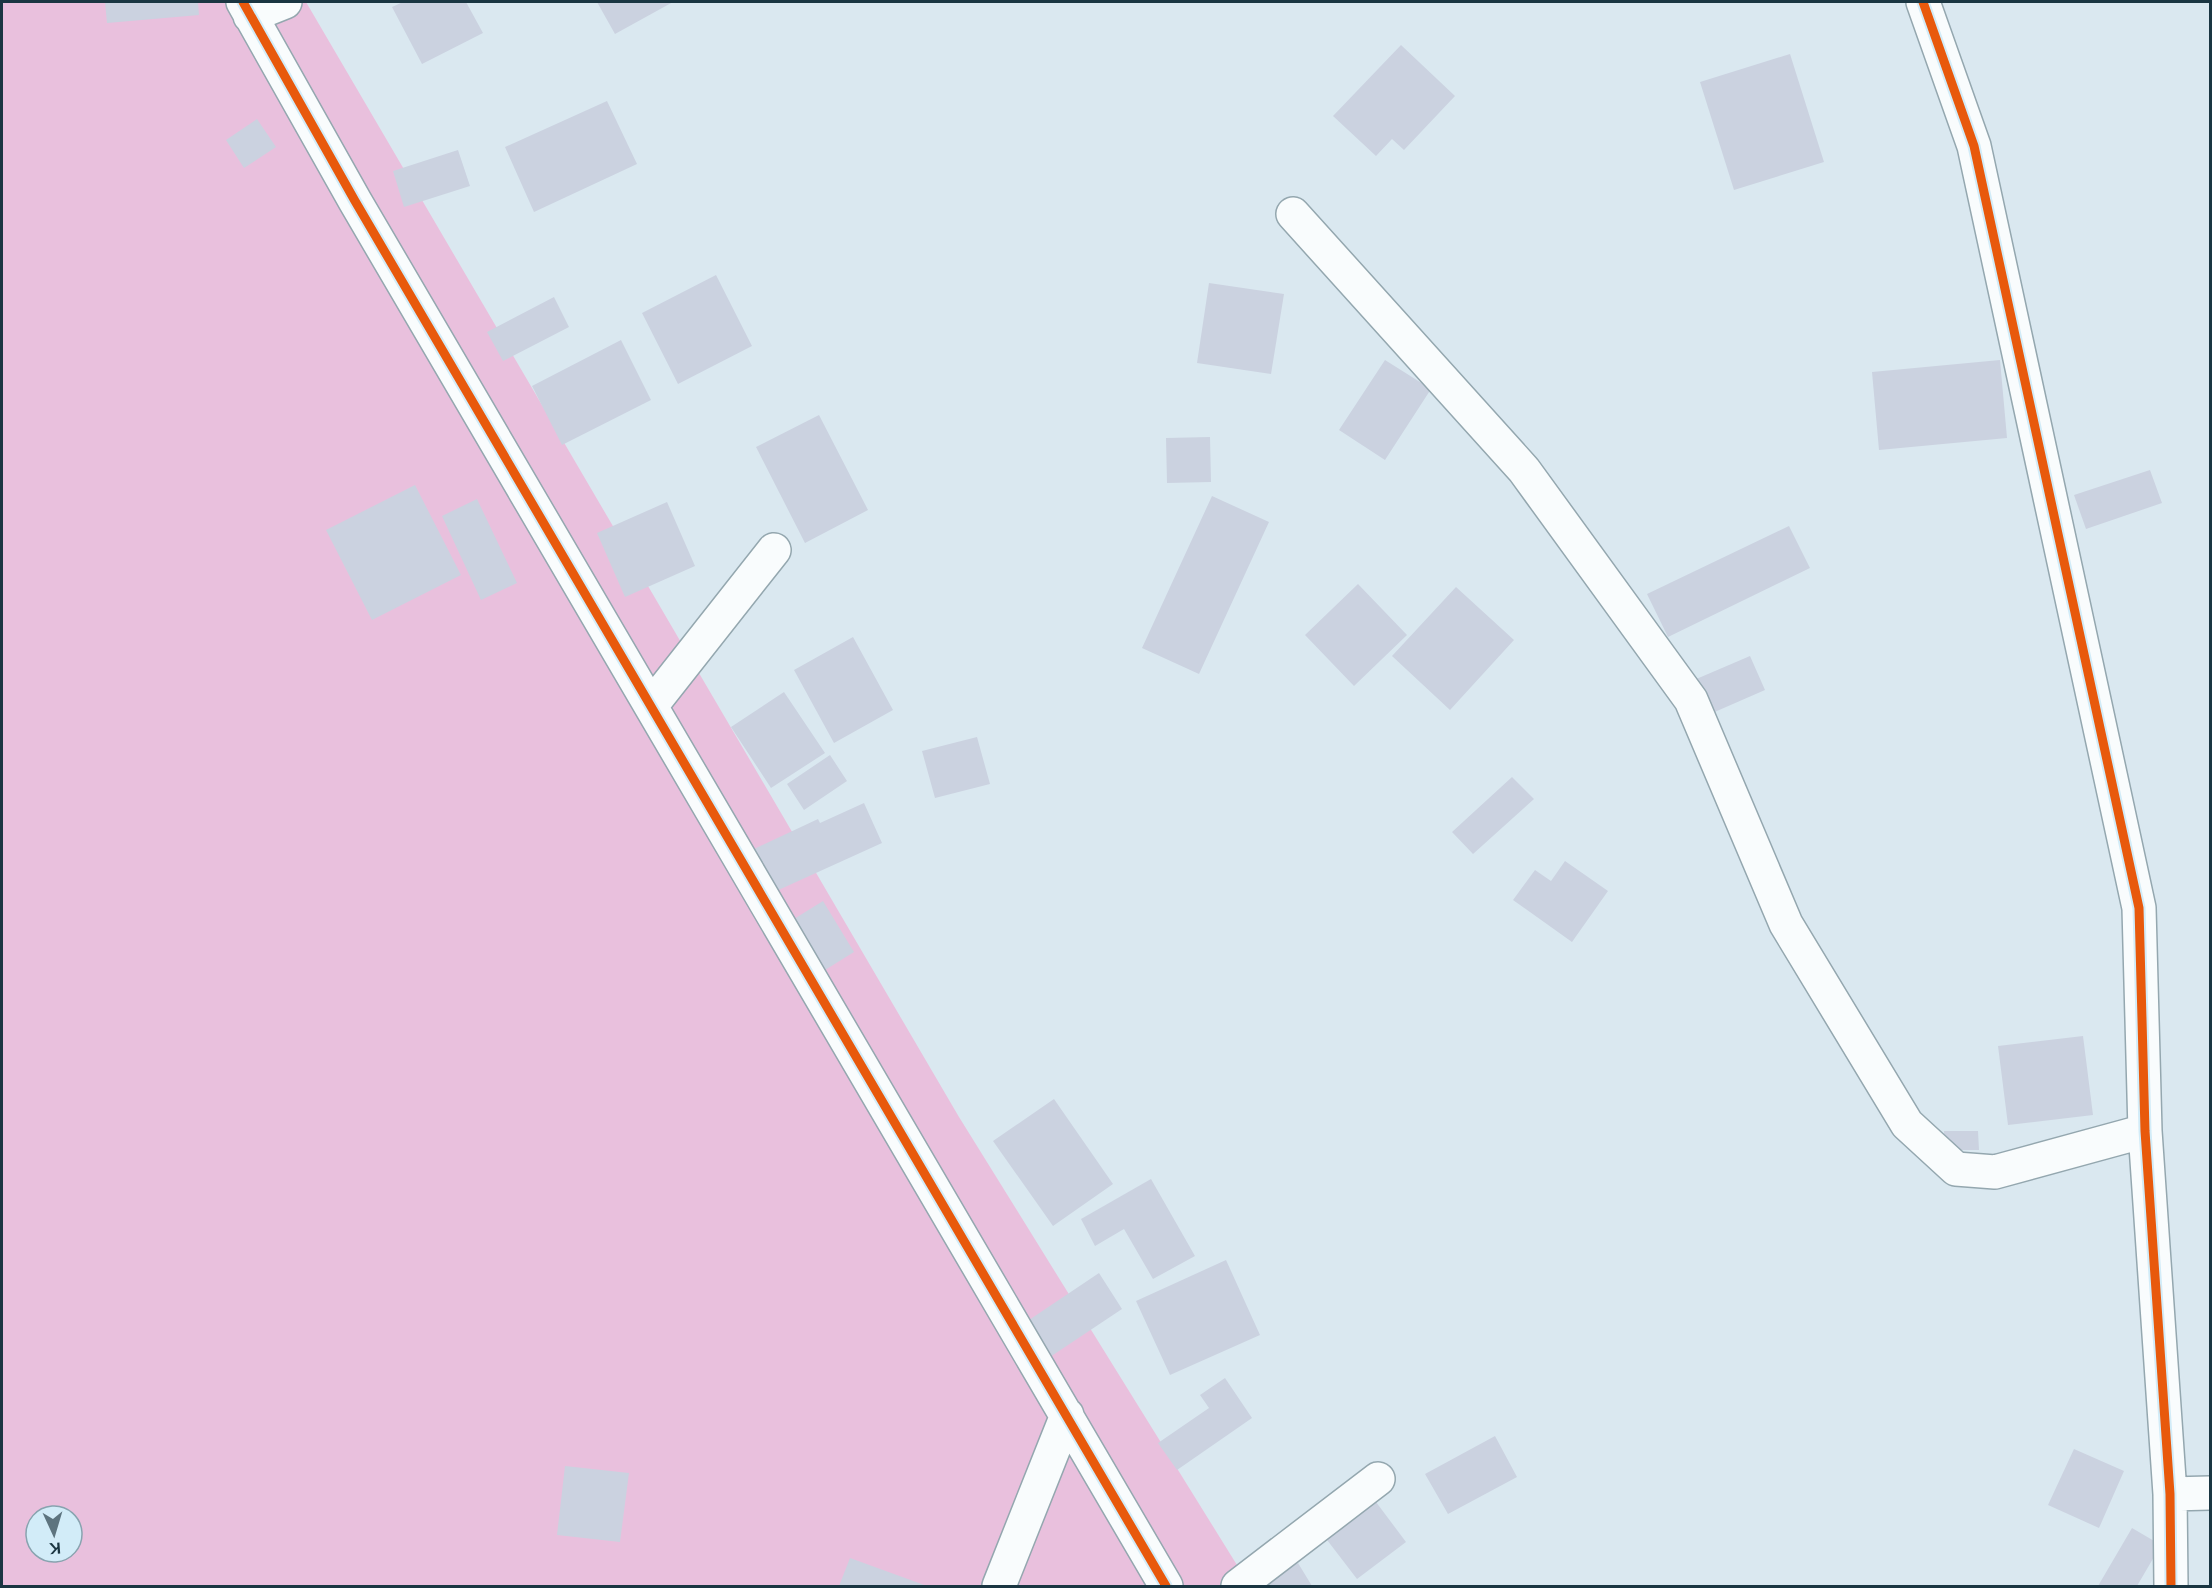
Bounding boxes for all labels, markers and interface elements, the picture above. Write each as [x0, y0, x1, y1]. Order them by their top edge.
north arrow [24, 1504, 84, 1564]
text: K [48, 1540, 61, 1557]

